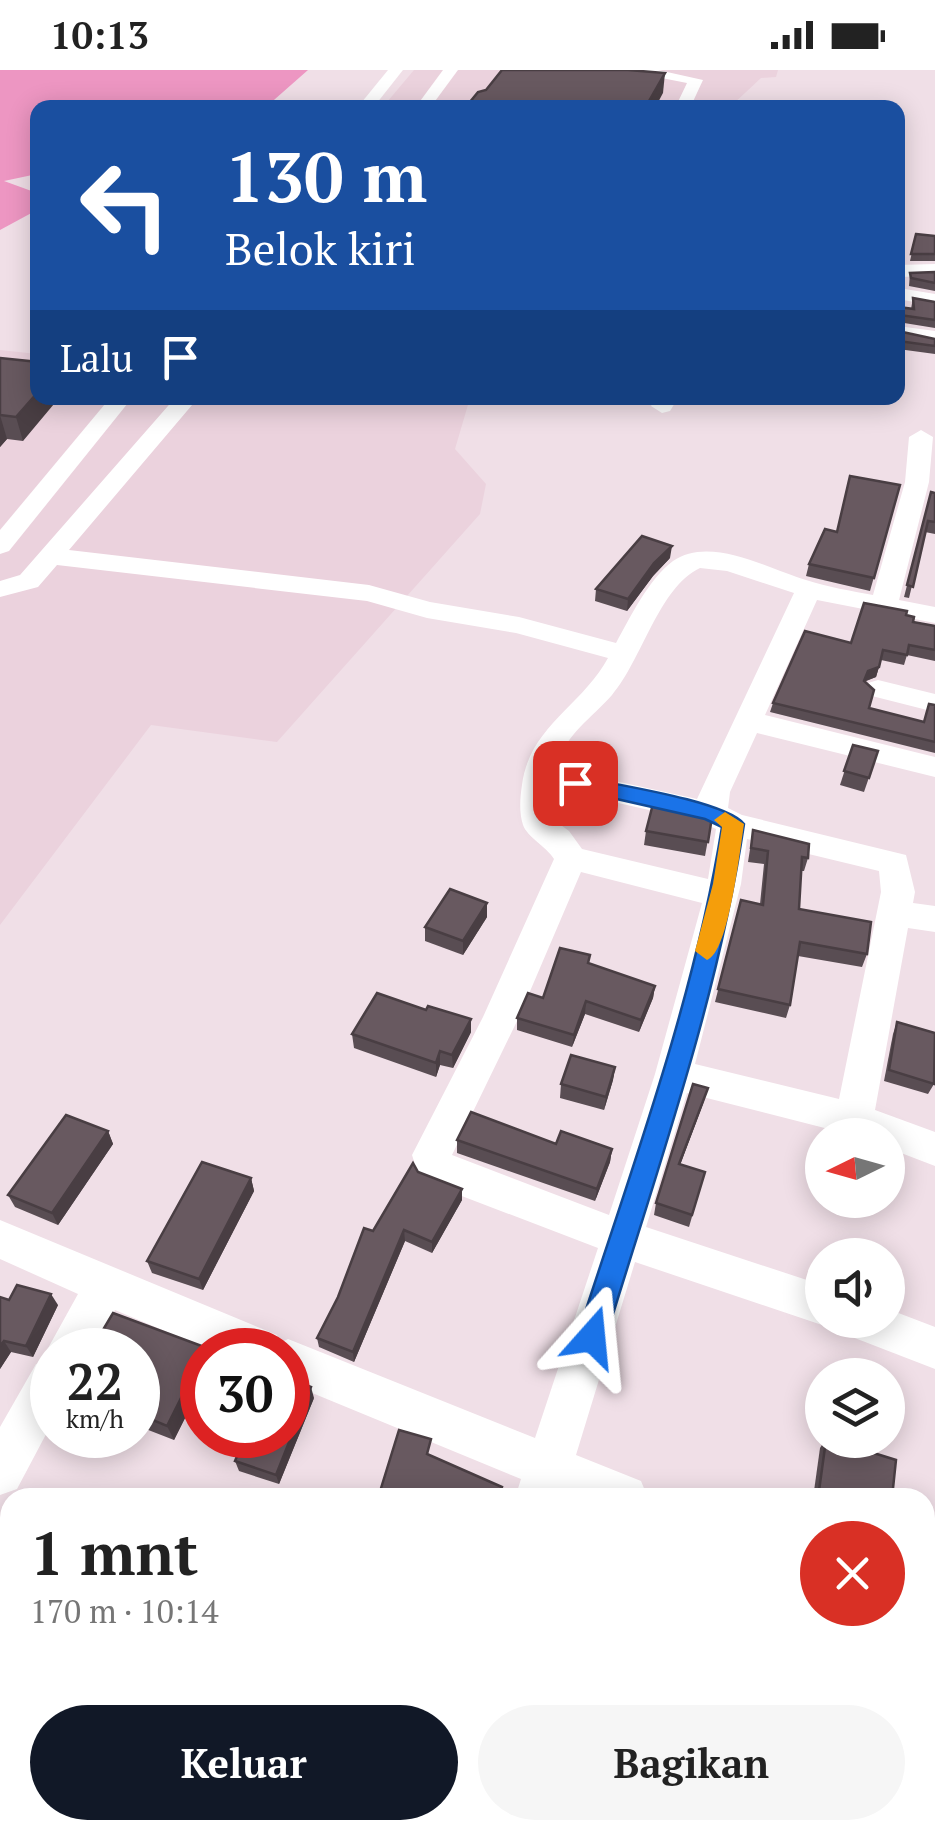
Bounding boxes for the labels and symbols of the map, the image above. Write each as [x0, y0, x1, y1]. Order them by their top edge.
pin [533, 741, 618, 826]
north arrow [805, 1118, 905, 1218]
position arrow [540, 1285, 644, 1389]
speed limit sign: 30 [180, 1328, 310, 1458]

